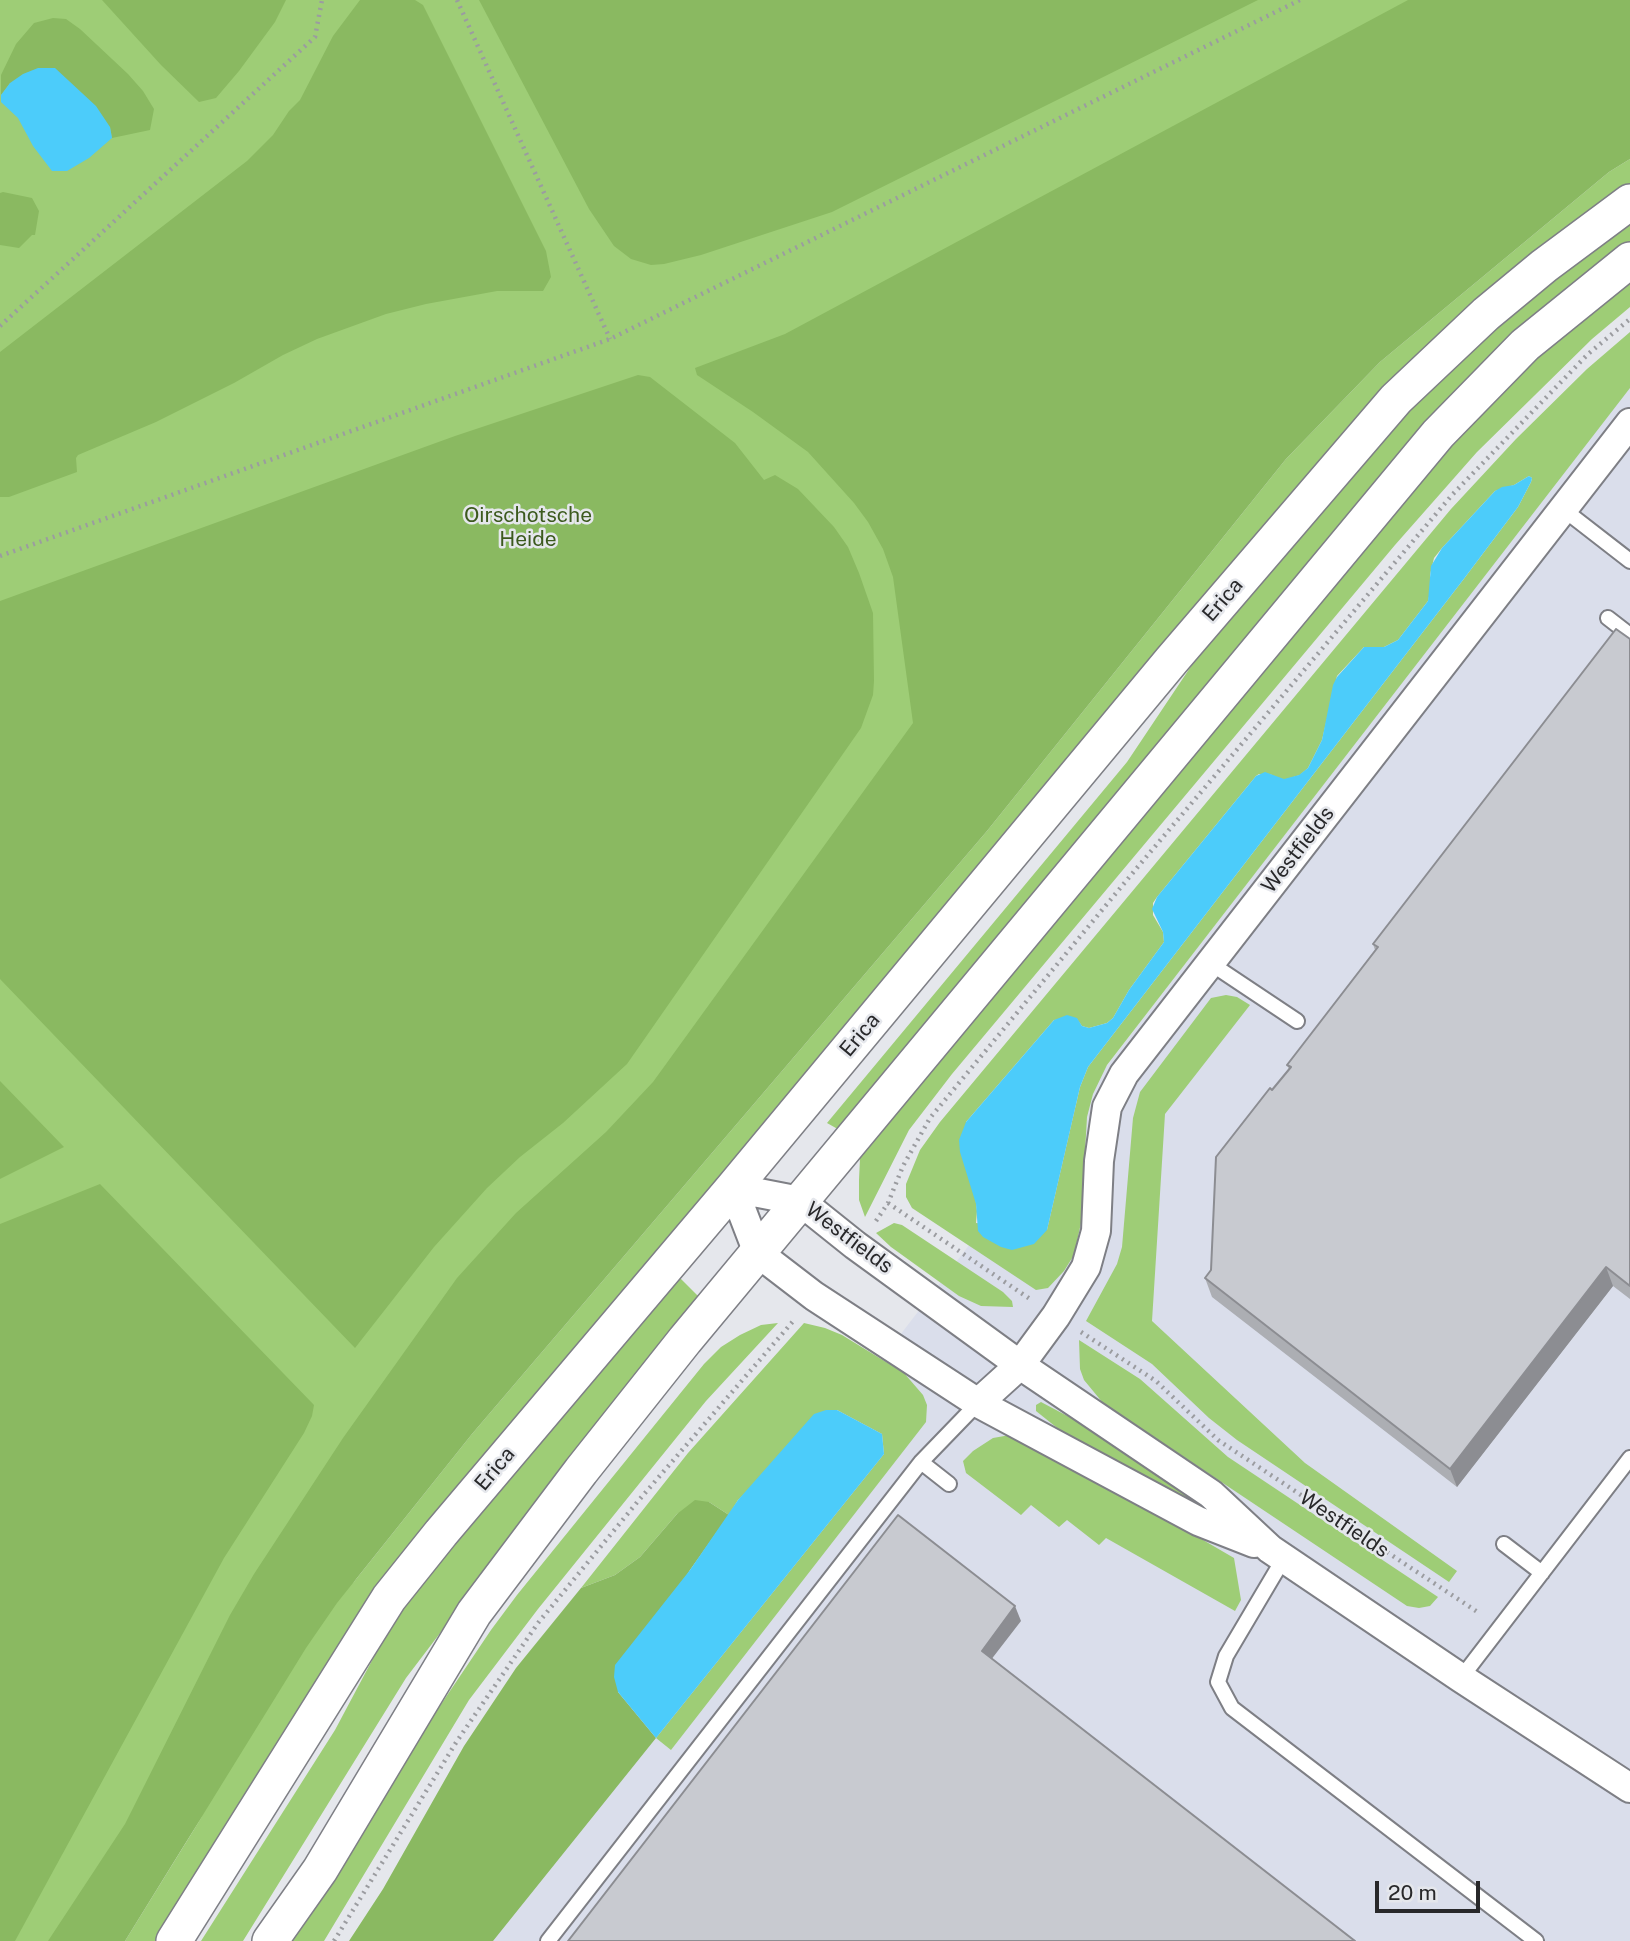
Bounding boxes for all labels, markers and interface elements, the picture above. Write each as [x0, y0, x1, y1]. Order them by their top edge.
park label: Oirschotsche Heide [464, 503, 592, 553]
street label: Erica [1197, 573, 1249, 627]
street label: Westfields [1256, 802, 1340, 898]
street label: Erica [835, 1008, 885, 1062]
street label: Westfields [800, 1197, 898, 1279]
street label: Erica [470, 1442, 520, 1496]
street label: Westfields [1294, 1485, 1394, 1563]
scale bar [1378, 1868, 1483, 1912]
text: 20 m [1388, 1880, 1437, 1905]

